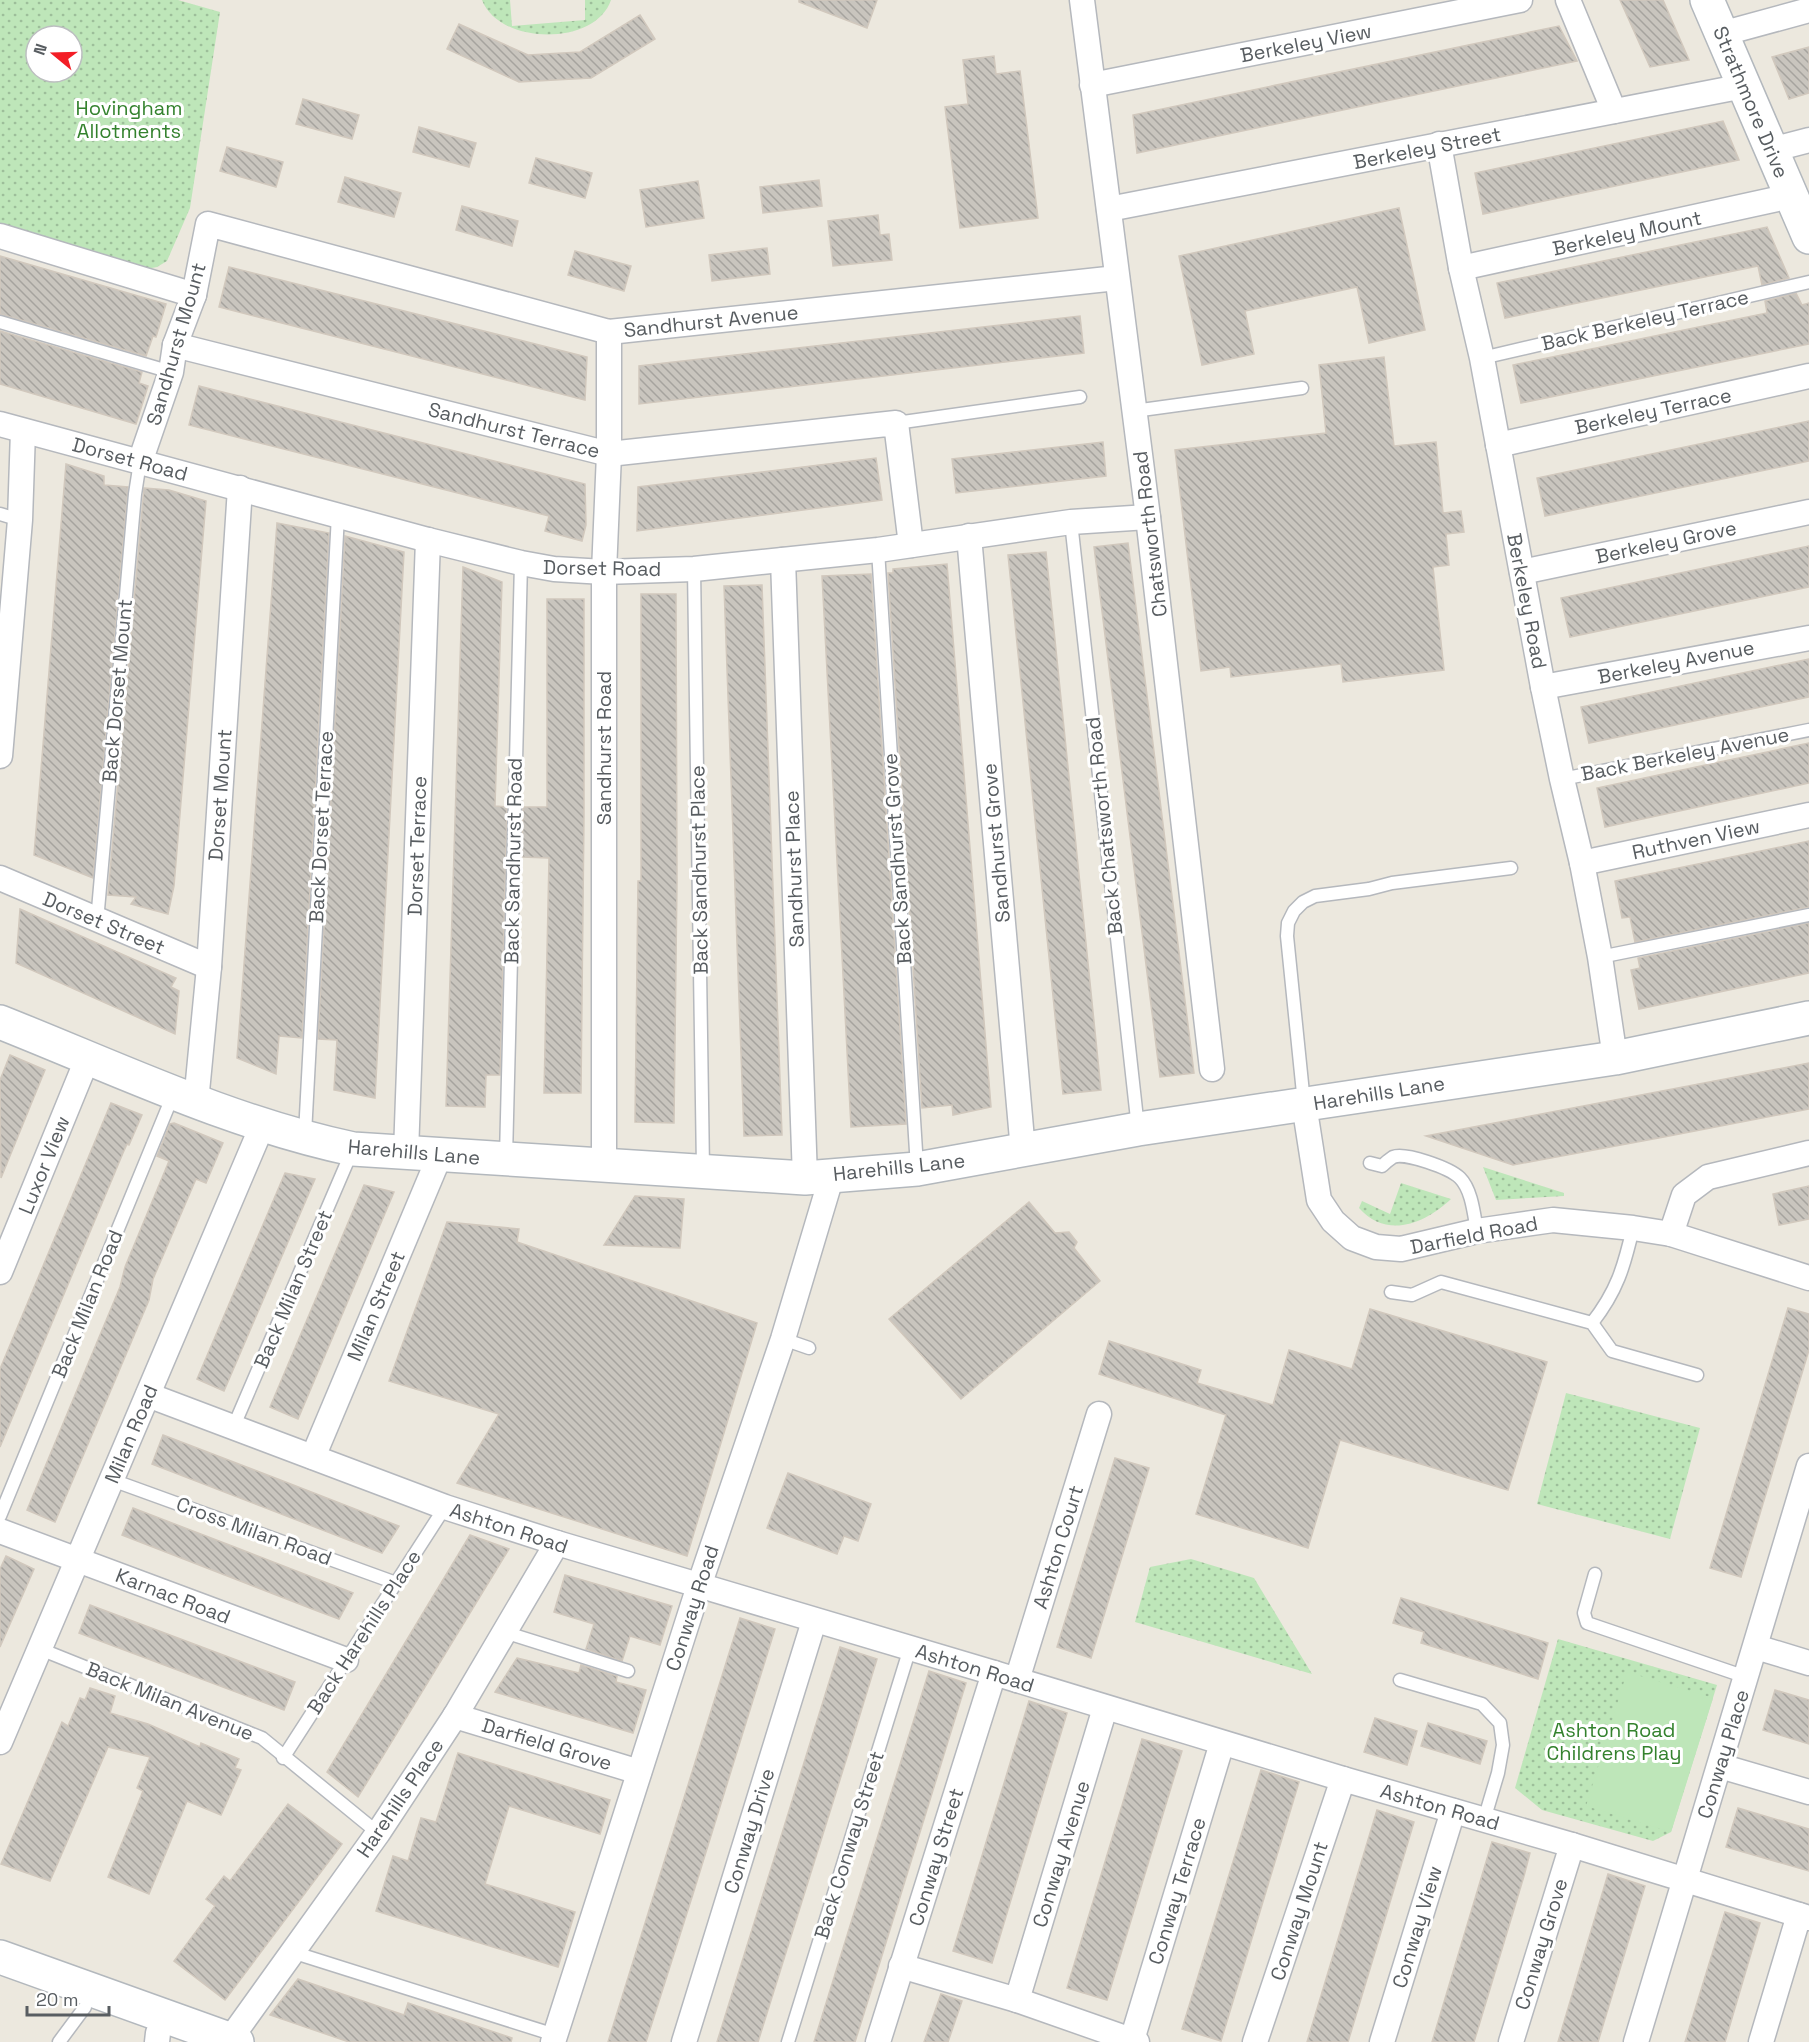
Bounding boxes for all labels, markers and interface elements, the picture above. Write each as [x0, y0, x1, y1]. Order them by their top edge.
street label: Berkeley View [1238, 18, 1374, 68]
street label: Strathmore Drive [1707, 22, 1795, 182]
north arrow [24, 24, 84, 84]
text: N [29, 41, 52, 58]
park label: Hovingham Allotments [76, 95, 182, 144]
street label: Berkeley Street [1351, 121, 1503, 175]
street label: Berkeley Mount [1550, 204, 1704, 262]
street label: Sandhurst Mount [140, 260, 212, 428]
street label: Back Berkeley Terrace [1539, 283, 1751, 357]
street label: Sandhurst Avenue [622, 299, 800, 343]
street label: Berkeley Terrace [1572, 382, 1734, 440]
street label: Sandhurst Terrace [425, 396, 603, 464]
street label: Dorset Road [69, 431, 191, 487]
street label: Chatsworth Road [1127, 450, 1173, 618]
street label: Berkeley Grove [1593, 514, 1739, 570]
street label: Berkeley Road [1501, 531, 1553, 671]
street label: Dorset Road [543, 554, 661, 582]
street label: Back Dorset Mount [96, 598, 138, 784]
street label: Berkeley Avenue [1595, 634, 1757, 690]
street label: Sandhurst Road [591, 671, 617, 825]
street label: Back Chatsworth Road [1080, 716, 1128, 936]
street label: Back Berkeley Avenue [1579, 721, 1791, 787]
street label: Dorset Mount [202, 728, 238, 862]
street label: Back Dorset Terrace [303, 730, 339, 924]
street label: Back Sandhurst Grove [877, 752, 917, 966]
street label: Back Sandhurst Road [498, 757, 528, 965]
street label: Sandhurst Grove [976, 762, 1016, 924]
street label: Back Sandhurst Place [684, 765, 714, 975]
street label: Dorset Terrace [402, 776, 432, 916]
street label: Sandhurst Place [778, 790, 810, 948]
street label: Ruthven View [1630, 813, 1762, 865]
street label: Dorset Street [39, 886, 169, 960]
street label: Harehills Lane [1311, 1070, 1447, 1116]
street label: Luxor View [12, 1112, 76, 1218]
street label: Harehills Lane [347, 1133, 481, 1171]
street label: Harehills Lane [832, 1147, 966, 1187]
street label: Back Milan Street [248, 1206, 338, 1372]
street label: Darfield Road [1408, 1210, 1540, 1260]
street label: Back Milan Road [45, 1226, 129, 1382]
street label: Milan Street [341, 1247, 411, 1365]
street label: Milan Road [99, 1381, 163, 1487]
street label: Ashton Court [1027, 1482, 1089, 1612]
street label: Cross Milan Road [173, 1491, 335, 1571]
street label: Ashton Road [447, 1497, 571, 1559]
street label: Conway Road [659, 1542, 725, 1674]
street label: Back Harehills Place [301, 1545, 427, 1719]
street label: Karnac Road [112, 1562, 234, 1630]
street label: Ashton Road [912, 1638, 1038, 1698]
street label: Back Milan Avenue [82, 1655, 258, 1747]
street label: Conway Place [1691, 1686, 1755, 1822]
street label: Darfield Grove [479, 1712, 615, 1776]
park label: Ashton Road Childrens Play [1546, 1717, 1682, 1766]
street label: Harehills Place [351, 1733, 449, 1863]
street label: Back Conway Street [808, 1748, 890, 1942]
street label: Conway Drive [718, 1765, 780, 1897]
street label: Conway Avenue [1026, 1777, 1096, 1931]
street label: Ashton Road [1377, 1778, 1503, 1836]
street label: Conway Street [903, 1785, 969, 1929]
street label: Conway Terrace [1142, 1814, 1212, 1968]
street label: Conway Mount [1264, 1838, 1334, 1984]
street label: Conway View [1386, 1863, 1448, 1991]
street label: Conway Grove [1509, 1875, 1573, 2013]
scale bar [27, 1979, 110, 2017]
text: 20 m [36, 1988, 79, 2011]

